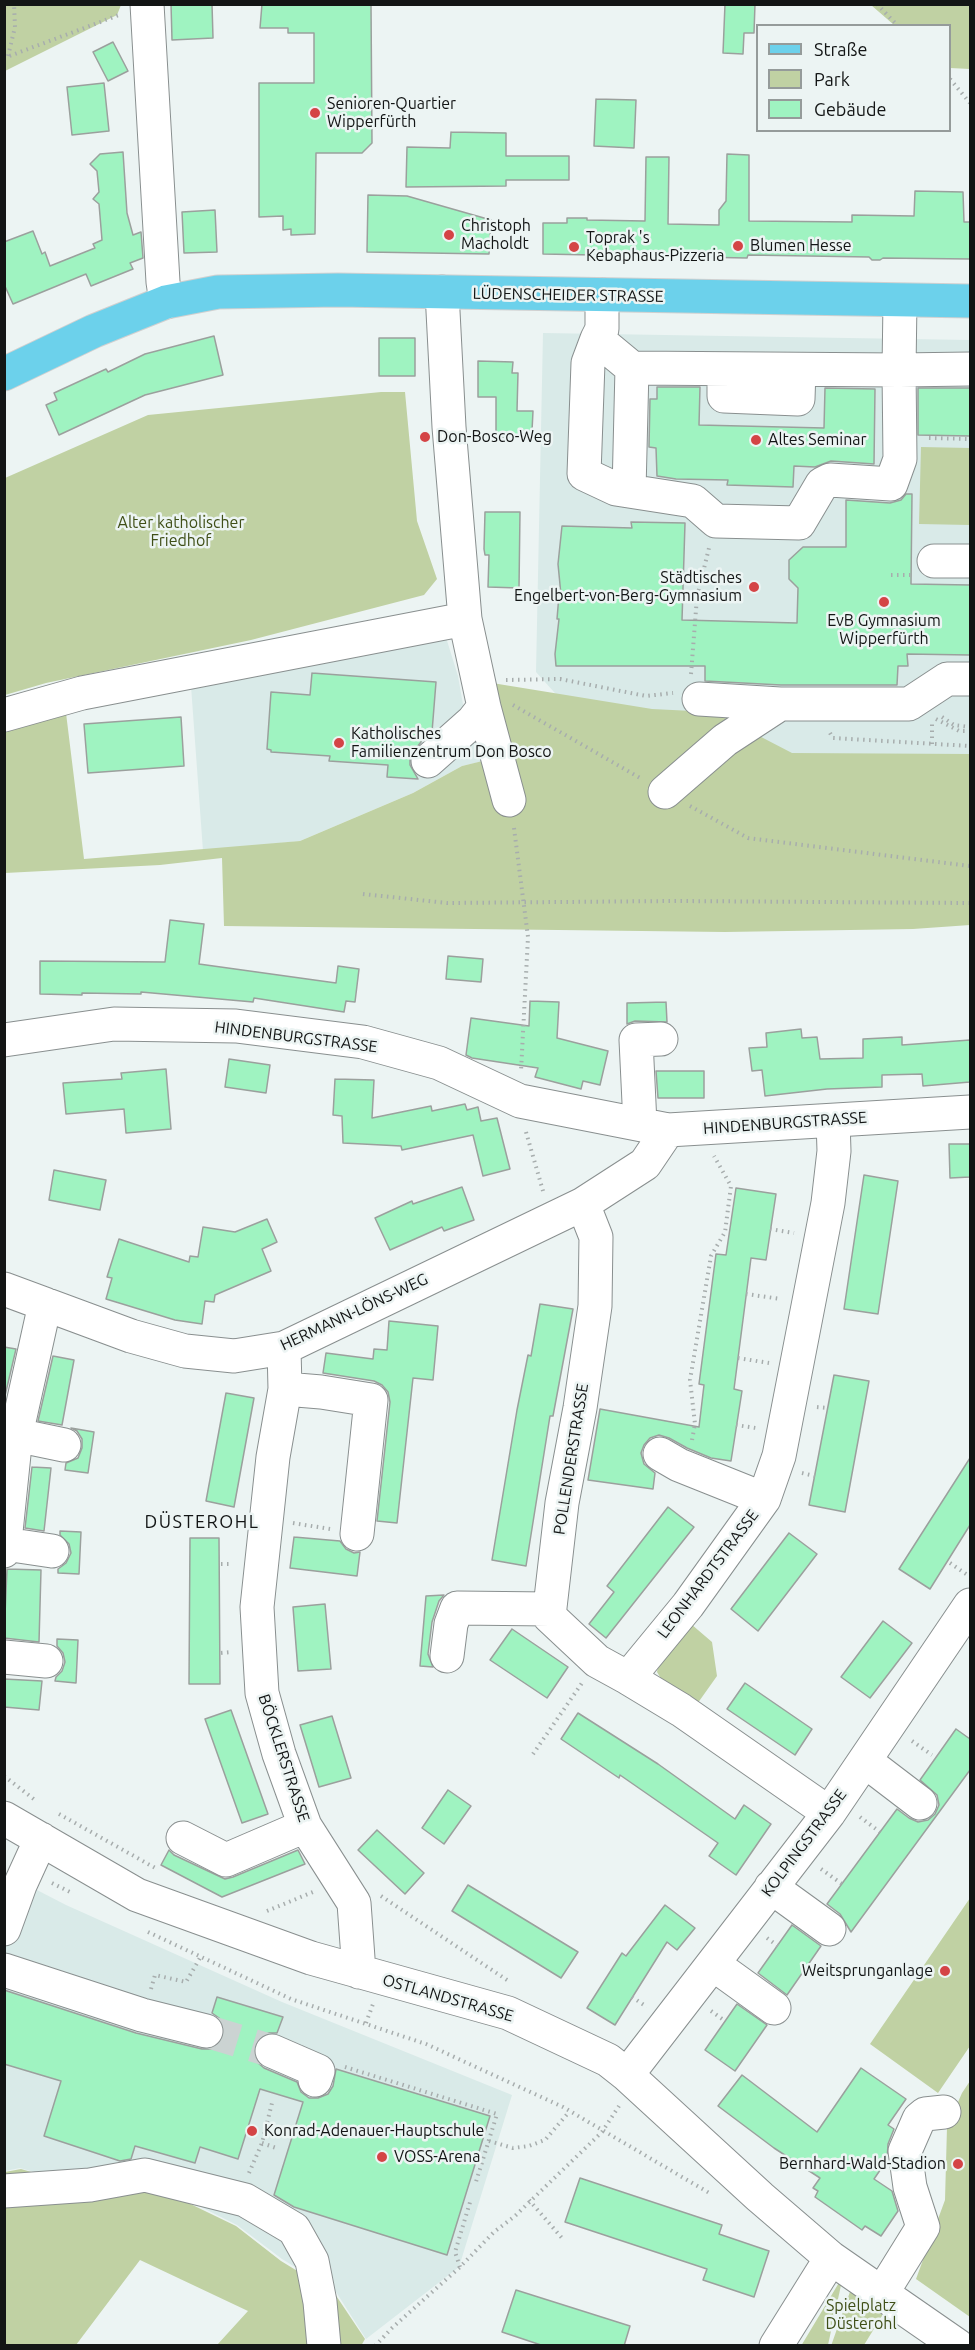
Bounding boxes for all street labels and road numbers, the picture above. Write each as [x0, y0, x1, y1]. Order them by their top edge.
street label: LÜDENSCHEIDER STRASSE [472, 284, 664, 306]
street label: HINDENBURGSTRASSE [213, 1017, 379, 1057]
street label: HINDENBURGSTRASSE [703, 1108, 867, 1138]
street label: HERMANN-LÖNS-WEG [277, 1269, 431, 1355]
street label: POLLENDERSTRASSE [550, 1382, 592, 1536]
street label: LEONHARDTSTRASSE [653, 1506, 763, 1642]
street label: BÖCKLERSTRASSE [254, 1692, 314, 1824]
street label: KOLPINGSTRASSE [757, 1785, 851, 1901]
street label: OSTLANDSTRASSE [380, 1970, 516, 2026]

